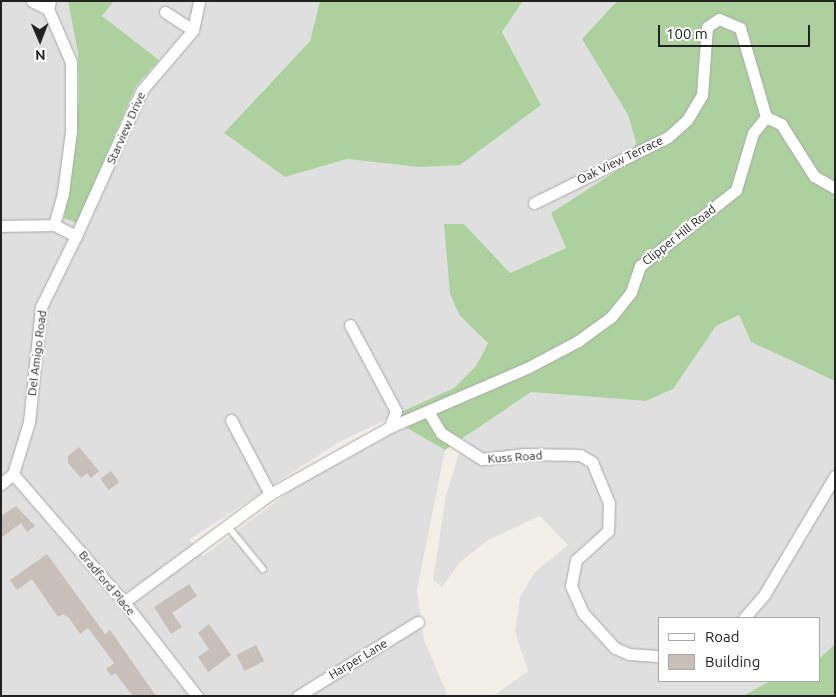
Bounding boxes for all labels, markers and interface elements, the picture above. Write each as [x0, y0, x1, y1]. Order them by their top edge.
north arrow [15, 15, 65, 65]
scale bar [661, 15, 814, 47]
text: 100 m [666, 25, 708, 42]
text: N [35, 47, 46, 63]
street label: Starview Drive [104, 90, 148, 166]
street label: Oak View Terrace [575, 133, 665, 187]
street label: Clipper Hill Road [639, 202, 719, 268]
street label: Del Amigo Road [25, 309, 49, 397]
street label: Kuss Road [487, 448, 543, 466]
street label: Bradford Place [76, 548, 138, 618]
legend [658, 617, 821, 682]
text: Road [705, 628, 740, 645]
street label: Harper Lane [326, 636, 390, 682]
text: Building [705, 653, 760, 670]

